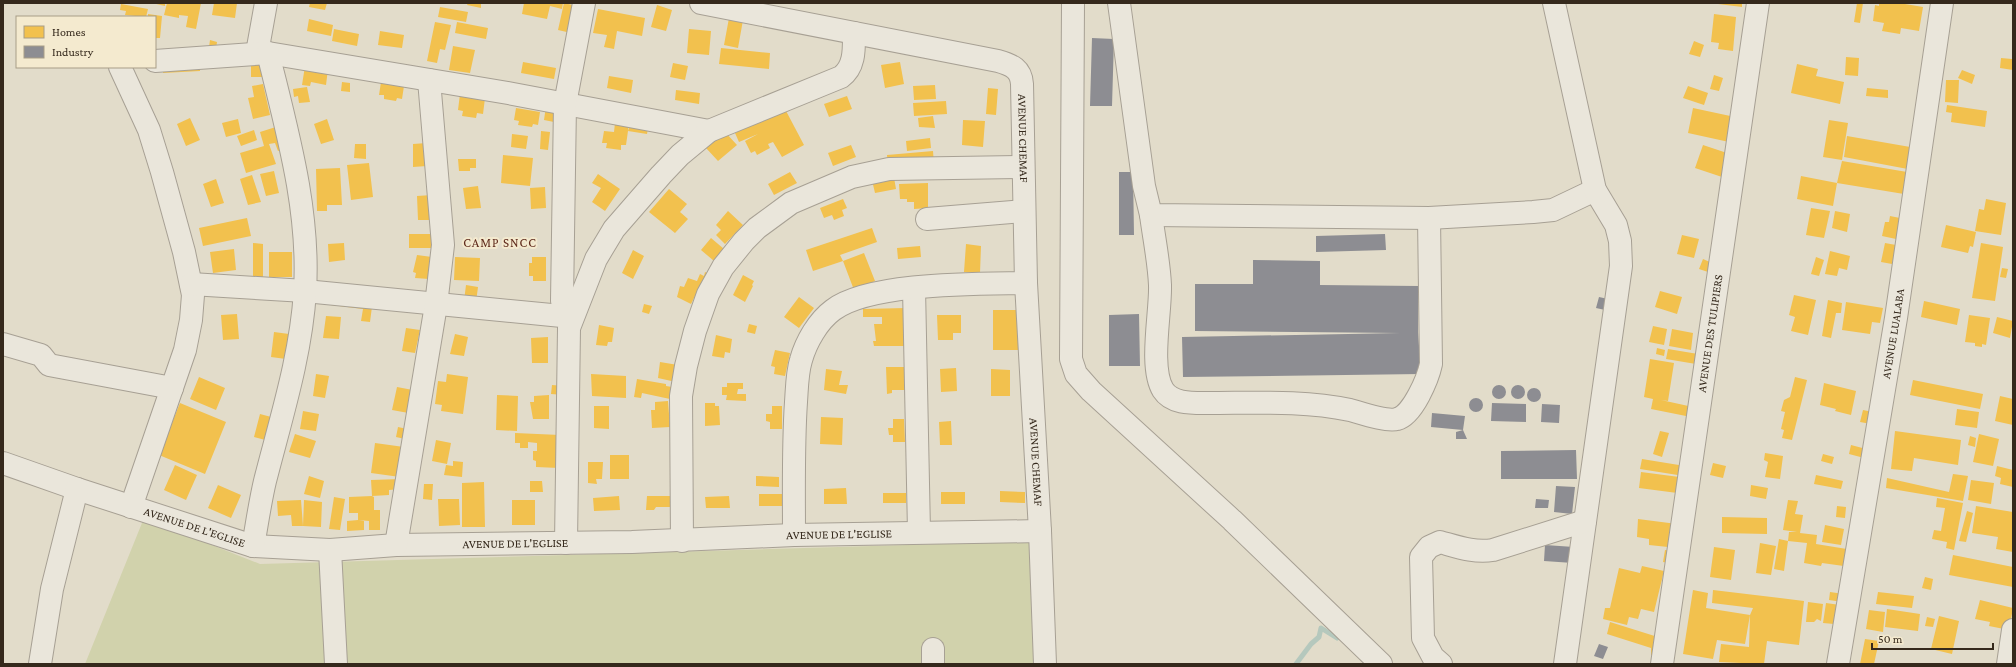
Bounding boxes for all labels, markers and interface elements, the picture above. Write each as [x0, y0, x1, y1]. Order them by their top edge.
legend [16, 16, 156, 68]
text: Homes [52, 25, 86, 39]
text: Industry [52, 45, 94, 59]
street label: AVENUE CHEMAF [1015, 94, 1031, 183]
district label: CAMP SNCC [463, 235, 537, 250]
street label: AVENUE DES TULIPIERS [1695, 273, 1726, 393]
street label: AVENUE LUALABA [1879, 287, 1907, 380]
street label: AVENUE CHEMAF [1027, 417, 1046, 507]
street label: AVENUE DE L'EGLISE [142, 504, 247, 550]
street label: AVENUE DE L'EGLISE [786, 526, 893, 542]
street label: AVENUE DE L'EGLISE [462, 536, 569, 551]
scale bar [1872, 625, 1993, 651]
text: 50 m [1878, 632, 1903, 646]

